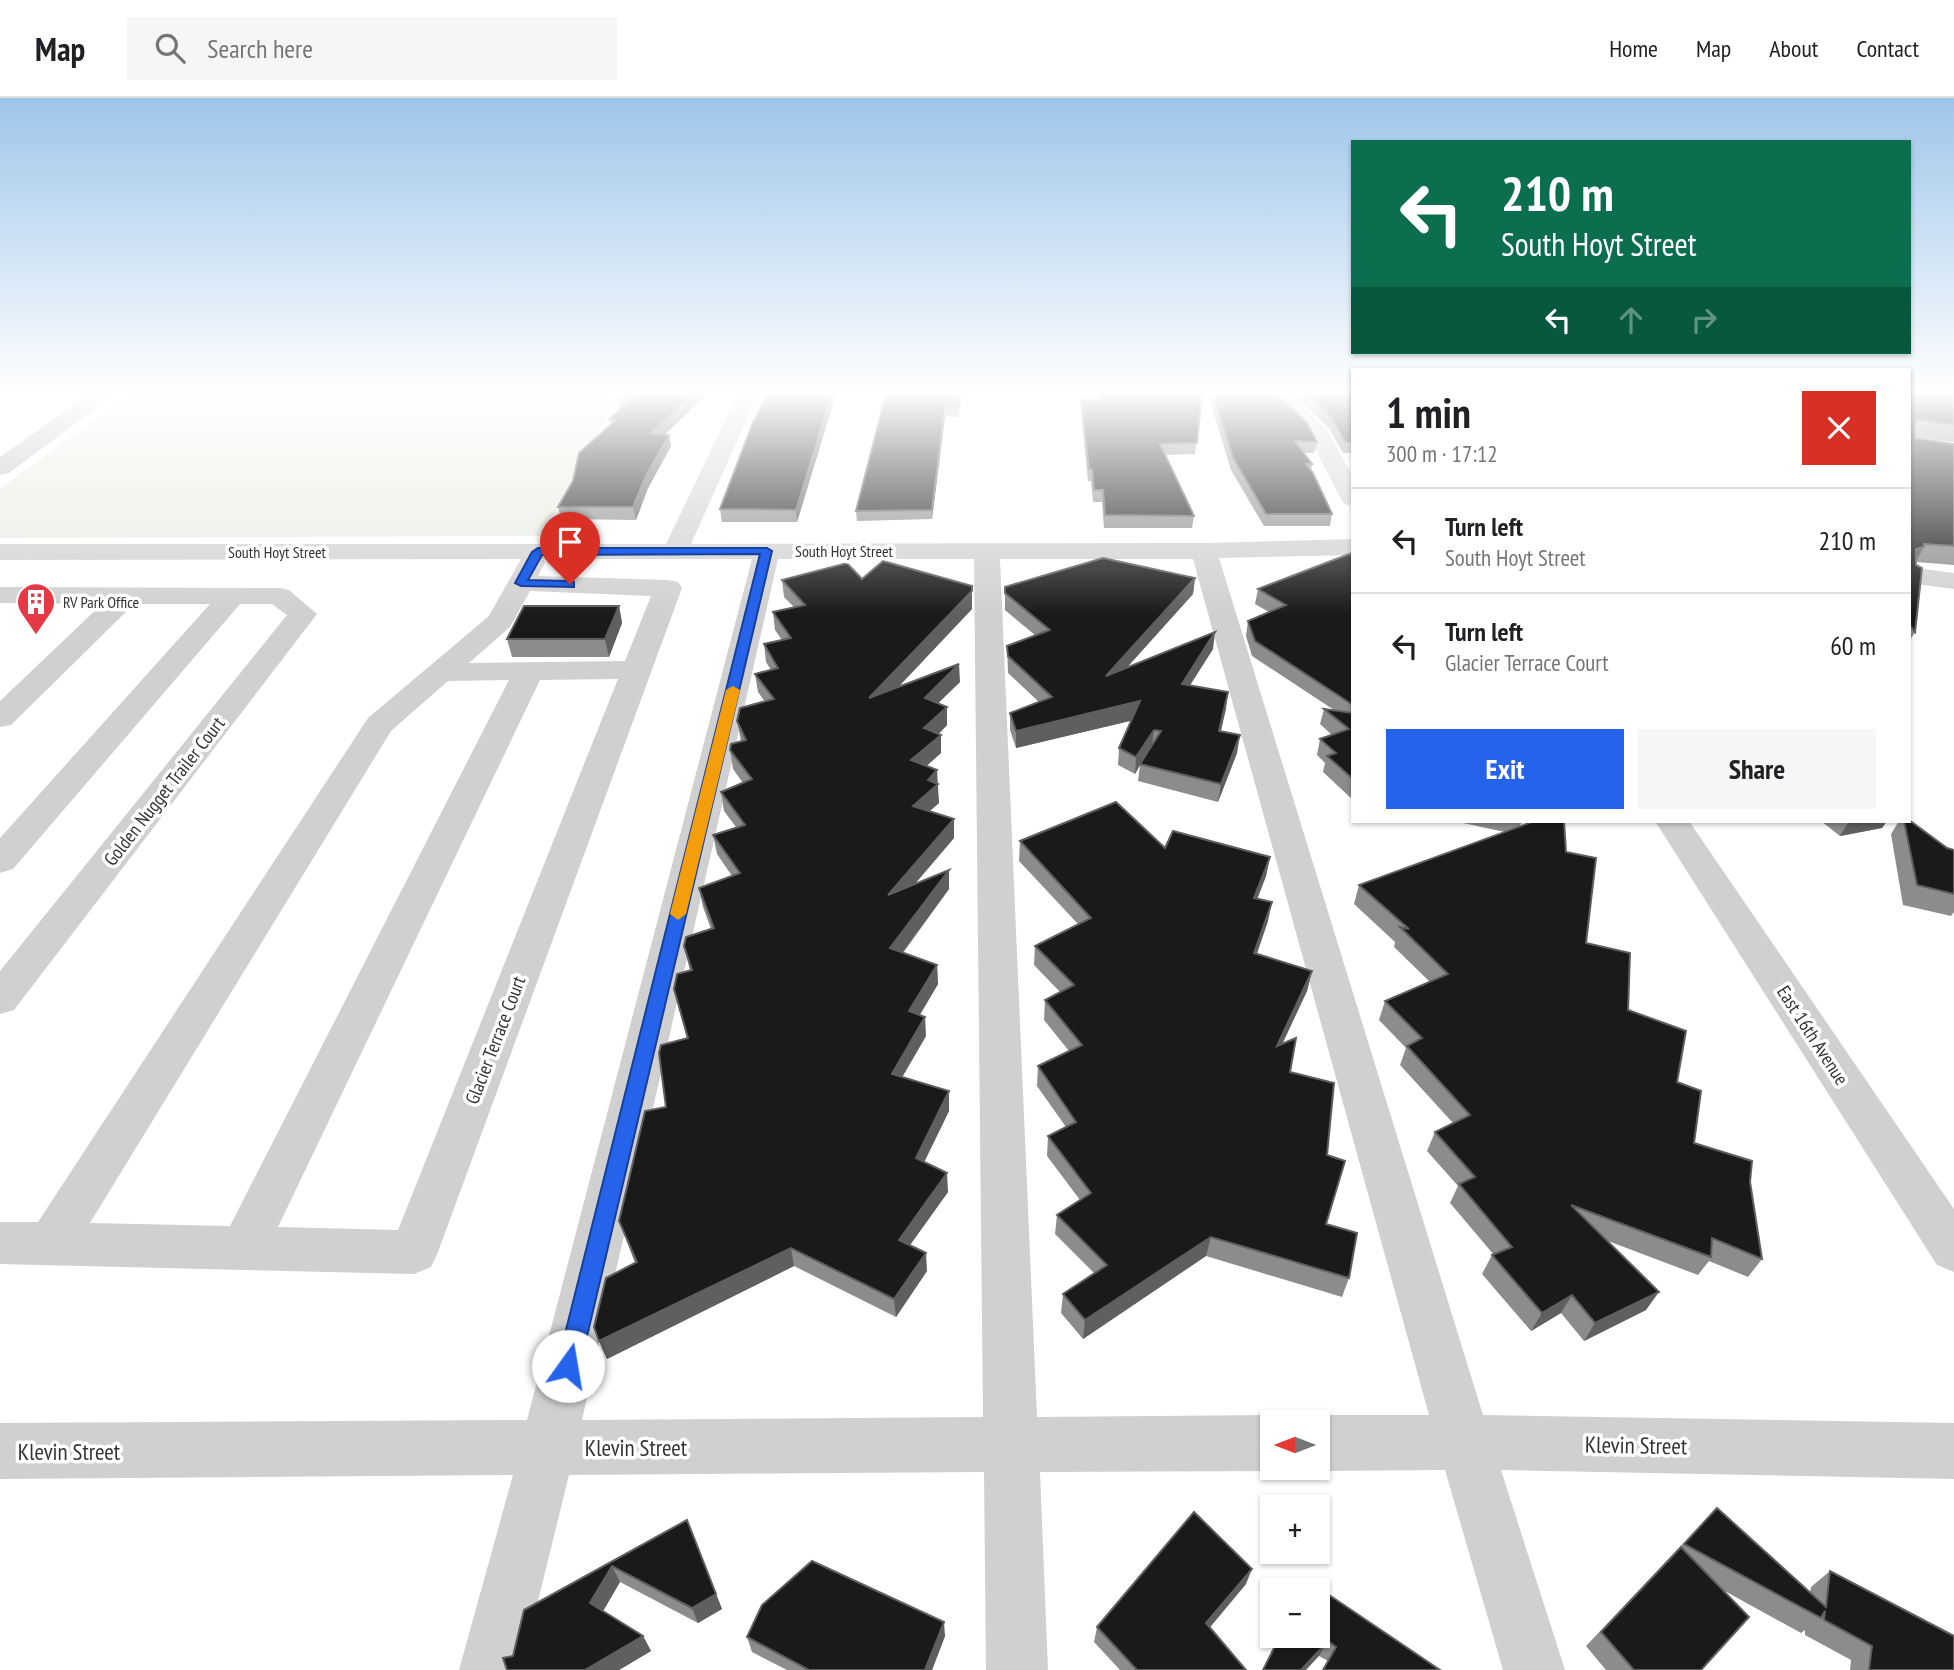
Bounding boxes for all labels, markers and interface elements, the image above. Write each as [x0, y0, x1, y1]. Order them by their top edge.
search box [127, 17, 617, 80]
text: Map [35, 27, 85, 70]
icon: search [151, 29, 189, 67]
text: Search here [207, 32, 313, 65]
text: Home [1609, 33, 1658, 64]
text: Map [1696, 33, 1731, 64]
text: About [1769, 33, 1818, 64]
text: Contact [1856, 33, 1919, 64]
text: 210 m [1501, 161, 1614, 225]
icon: left [1386, 168, 1477, 259]
text: South Hoyt Street [1501, 223, 1697, 265]
icon: left [1539, 301, 1577, 339]
icon: ahead [1612, 301, 1650, 339]
icon: right [1685, 301, 1723, 339]
text: 1 min [1386, 385, 1471, 440]
button: close [1802, 391, 1876, 465]
text: 300 m · 17:12 [1386, 439, 1498, 468]
text: Turn left [1445, 510, 1523, 543]
pin [540, 512, 600, 584]
icon: left [1386, 522, 1424, 560]
icon: arrive [551, 523, 589, 561]
text: 210 m [1818, 524, 1876, 557]
street label: South Hoyt Street [795, 541, 893, 561]
street label: South Hoyt Street [228, 542, 326, 562]
text: South Hoyt Street [1445, 543, 1586, 572]
building icon: RV Park Office [15, 581, 57, 636]
place label: RV Park Office [63, 592, 139, 612]
text: Turn left [1445, 615, 1523, 648]
icon: left [1386, 627, 1424, 665]
text: 60 m [1830, 629, 1876, 662]
text: Glacier Terrace Court [1445, 648, 1609, 677]
street label: Golden Nugget Trailer Court [98, 711, 230, 870]
button: Exit [1386, 729, 1624, 809]
button: Share [1638, 729, 1876, 809]
street label: Glacier Terrace Court [460, 972, 531, 1107]
street label: East 16th Avenue [1772, 981, 1854, 1089]
position arrow [531, 1329, 605, 1403]
north arrow [1260, 1410, 1330, 1480]
map controls [1260, 1410, 1330, 1648]
street label: Klevin Street [1585, 1430, 1688, 1460]
street label: Klevin Street [585, 1433, 688, 1462]
street label: Klevin Street [18, 1437, 121, 1466]
button: + [1260, 1494, 1330, 1564]
button: − [1260, 1578, 1330, 1648]

